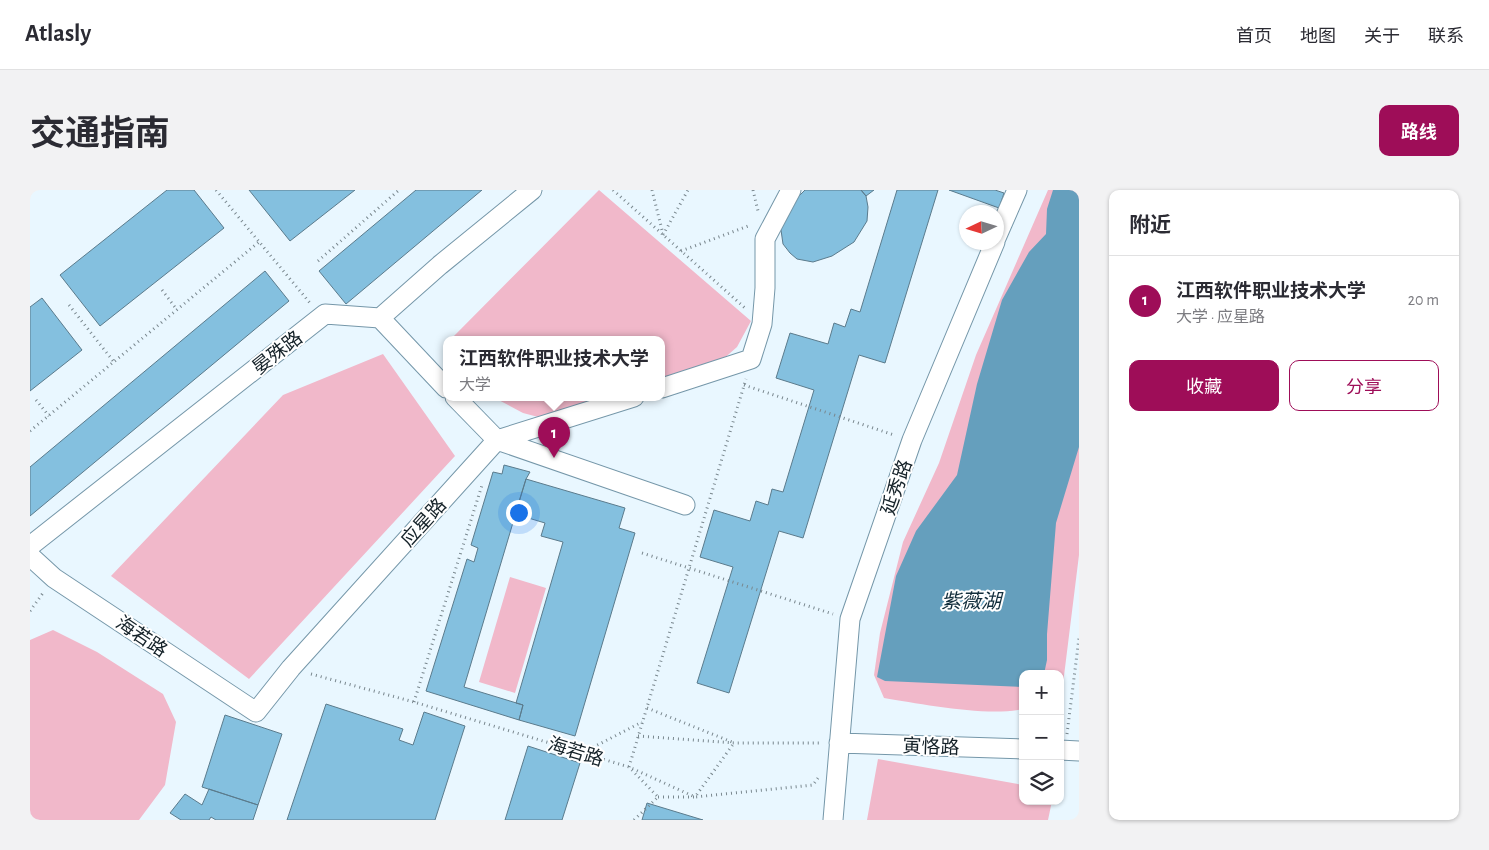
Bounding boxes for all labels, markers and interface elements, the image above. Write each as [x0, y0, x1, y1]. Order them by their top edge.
text: Atlasly [25, 22, 91, 46]
text: 首页 [1236, 28, 1272, 46]
text: 地图 [1300, 28, 1336, 46]
text: 关于 [1364, 28, 1400, 46]
text: 联系 [1428, 28, 1464, 46]
button: 路线 [1379, 105, 1459, 156]
text: 交通指南 [30, 117, 170, 152]
north arrow [959, 205, 1004, 250]
text: 附近 [1129, 215, 1171, 236]
text: 江西软件职业技术大学 [1176, 282, 1366, 301]
text: 1 [1142, 292, 1148, 308]
text: 20 m [1408, 292, 1439, 308]
text: 大学 · 应星路 [1176, 309, 1265, 325]
street label: 晏殊路 [249, 327, 306, 378]
popup [443, 336, 665, 401]
text: 江西软件职业技术大学 [459, 350, 649, 369]
button: 收藏 [1129, 360, 1279, 411]
button: 分享 [1289, 360, 1439, 411]
text: 大学 [459, 377, 491, 393]
pin: 1 [538, 417, 570, 458]
street label: 延秀路 [877, 457, 916, 518]
street label: 应星路 [397, 495, 450, 551]
your location [506, 500, 532, 526]
water label: 紫薇湖 [941, 591, 1004, 612]
street label: 海若路 [112, 612, 171, 661]
map controls [1019, 670, 1064, 805]
button: + [1019, 670, 1064, 715]
button: − [1019, 715, 1064, 760]
street label: 海若路 [546, 733, 606, 770]
street label: 寅恪路 [902, 735, 960, 758]
button: layers [1019, 760, 1064, 805]

